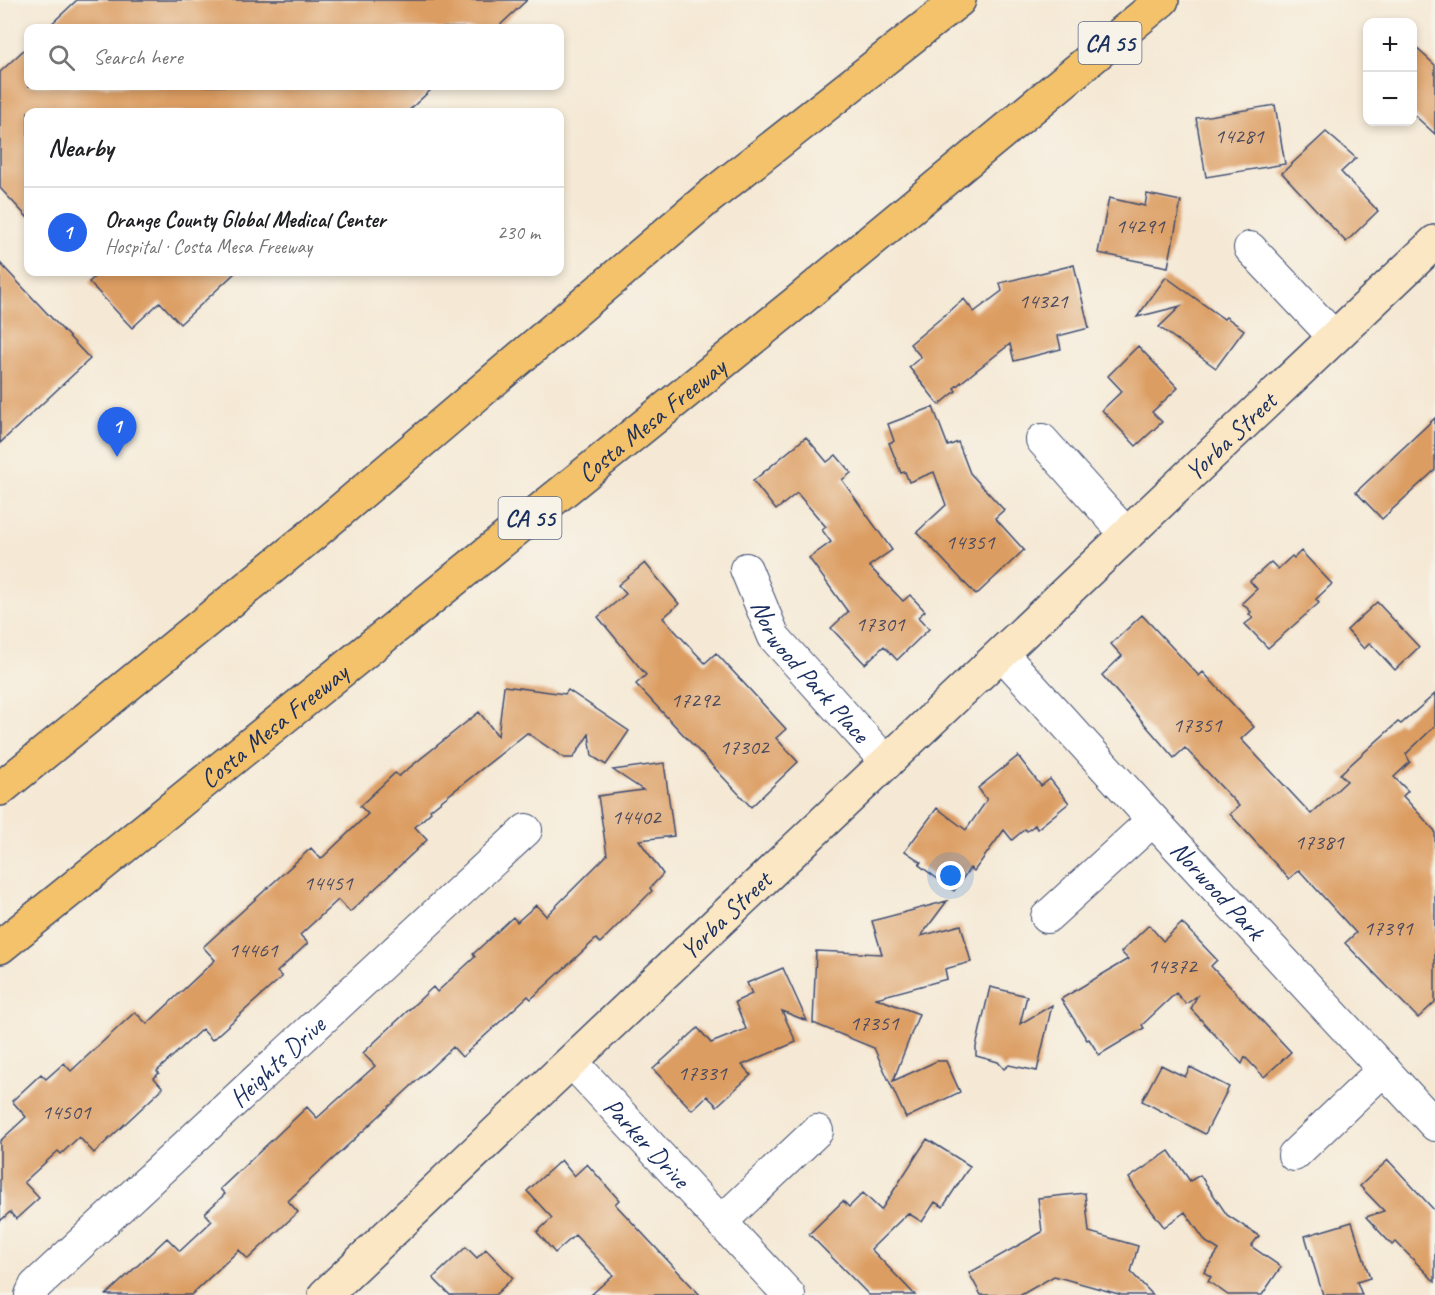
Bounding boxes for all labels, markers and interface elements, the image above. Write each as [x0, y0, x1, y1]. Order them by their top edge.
map controls [1363, 18, 1417, 126]
button: + [1363, 18, 1417, 72]
road number: CA 55 [1078, 22, 1142, 64]
search box [24, 24, 564, 90]
icon: search [45, 41, 78, 74]
text: Search here [93, 43, 183, 71]
button: − [1363, 72, 1417, 126]
house number: 14281 [1214, 122, 1265, 150]
text: Nearby [48, 131, 113, 164]
text: Orange County Global Medical Center [105, 206, 386, 234]
house number: 14291 [1115, 212, 1166, 240]
text: 1 [63, 220, 72, 245]
text: 230 m [497, 220, 540, 245]
text: Hospital · Costa Mesa Freeway [105, 234, 312, 259]
house number: 14321 [1018, 287, 1069, 315]
street label: Costa Mesa Freeway [571, 349, 734, 490]
street label: Yorba Street [1178, 383, 1285, 488]
pin: 1 [98, 408, 136, 457]
road number: CA 55 [498, 497, 562, 539]
house number: 14351 [945, 528, 996, 556]
street label: Norwood Park Place [743, 595, 878, 751]
house number: 17301 [855, 610, 906, 638]
street label: Costa Mesa Freeway [193, 655, 356, 796]
house number: 17292 [670, 686, 722, 714]
house number: 17351 [1172, 711, 1223, 739]
house number: 17302 [719, 733, 771, 761]
house number: 14402 [611, 803, 663, 831]
house number: 17381 [1294, 828, 1345, 856]
street label: Norwood Park [1163, 834, 1273, 948]
your location [936, 861, 965, 890]
street label: Yorba Street [673, 863, 780, 967]
house number: 14451 [303, 869, 354, 897]
house number: 17391 [1363, 914, 1414, 942]
house number: 14461 [228, 936, 279, 964]
house number: 14372 [1147, 952, 1199, 980]
street label: Heights Drive [222, 1008, 333, 1114]
house number: 17351 [849, 1009, 900, 1037]
house number: 17331 [677, 1059, 728, 1087]
street label: Parker Drive [596, 1091, 699, 1197]
house number: 14501 [41, 1098, 92, 1126]

